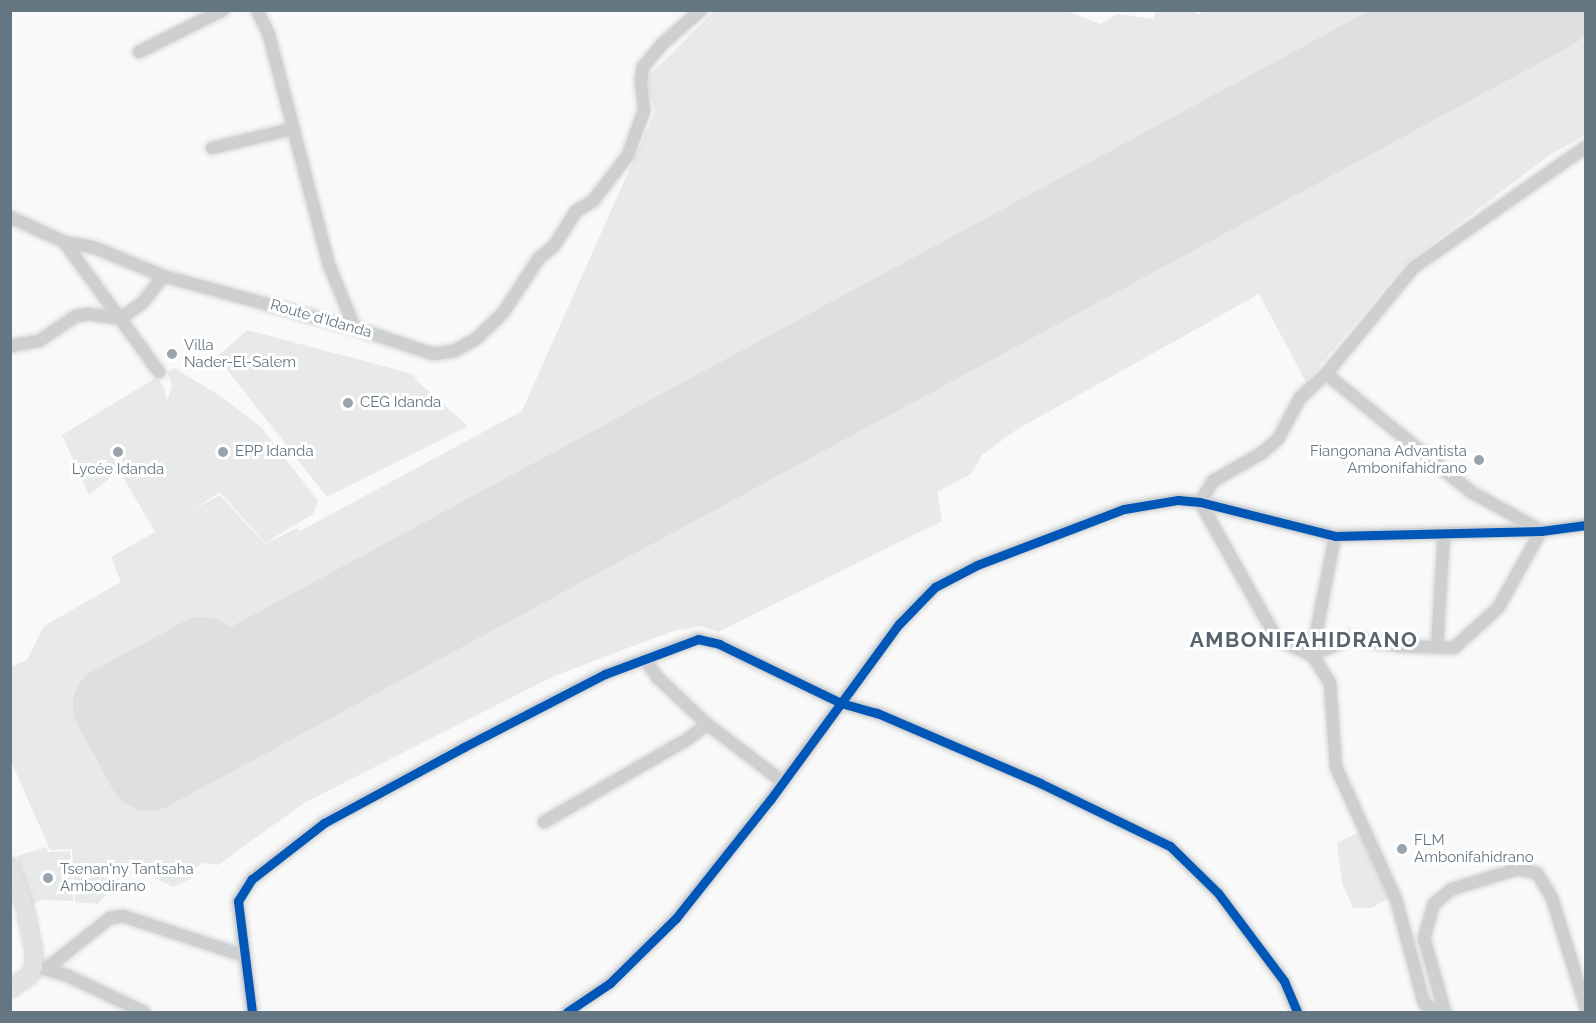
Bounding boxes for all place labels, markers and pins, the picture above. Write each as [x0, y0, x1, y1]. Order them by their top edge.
place label: Villa Nader-El-Salem [184, 336, 296, 371]
marker: Villa Nader-El-Salem [165, 347, 179, 361]
place label: CEG Idanda [360, 394, 441, 412]
marker: CEG Idanda [341, 396, 355, 410]
place label: Fiangonana Advantista Ambonifahidrano [1309, 442, 1467, 477]
place label: EPP Idanda [235, 443, 314, 461]
marker: Lycée Idanda [111, 445, 125, 459]
marker: EPP Idanda [216, 445, 230, 459]
marker: Fiangonana Advantista Ambonifahidrano [1472, 453, 1486, 467]
place label: Lycée Idanda [72, 461, 164, 479]
place label: FLM Ambonifahidrano [1414, 831, 1534, 866]
marker: FLM Ambonifahidrano [1395, 842, 1409, 856]
place label: Tsenan'ny Tantsaha Ambodirano [60, 860, 194, 895]
marker: Tsenan'ny Tantsaha Ambodirano [41, 871, 55, 885]

